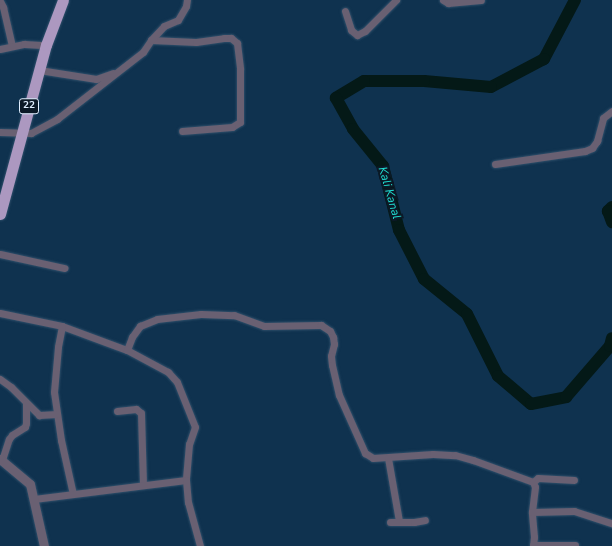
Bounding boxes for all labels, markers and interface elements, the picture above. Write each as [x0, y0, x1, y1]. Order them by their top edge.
road number: 22 [19, 98, 39, 114]
water label: Kali Kanal [375, 165, 403, 221]

